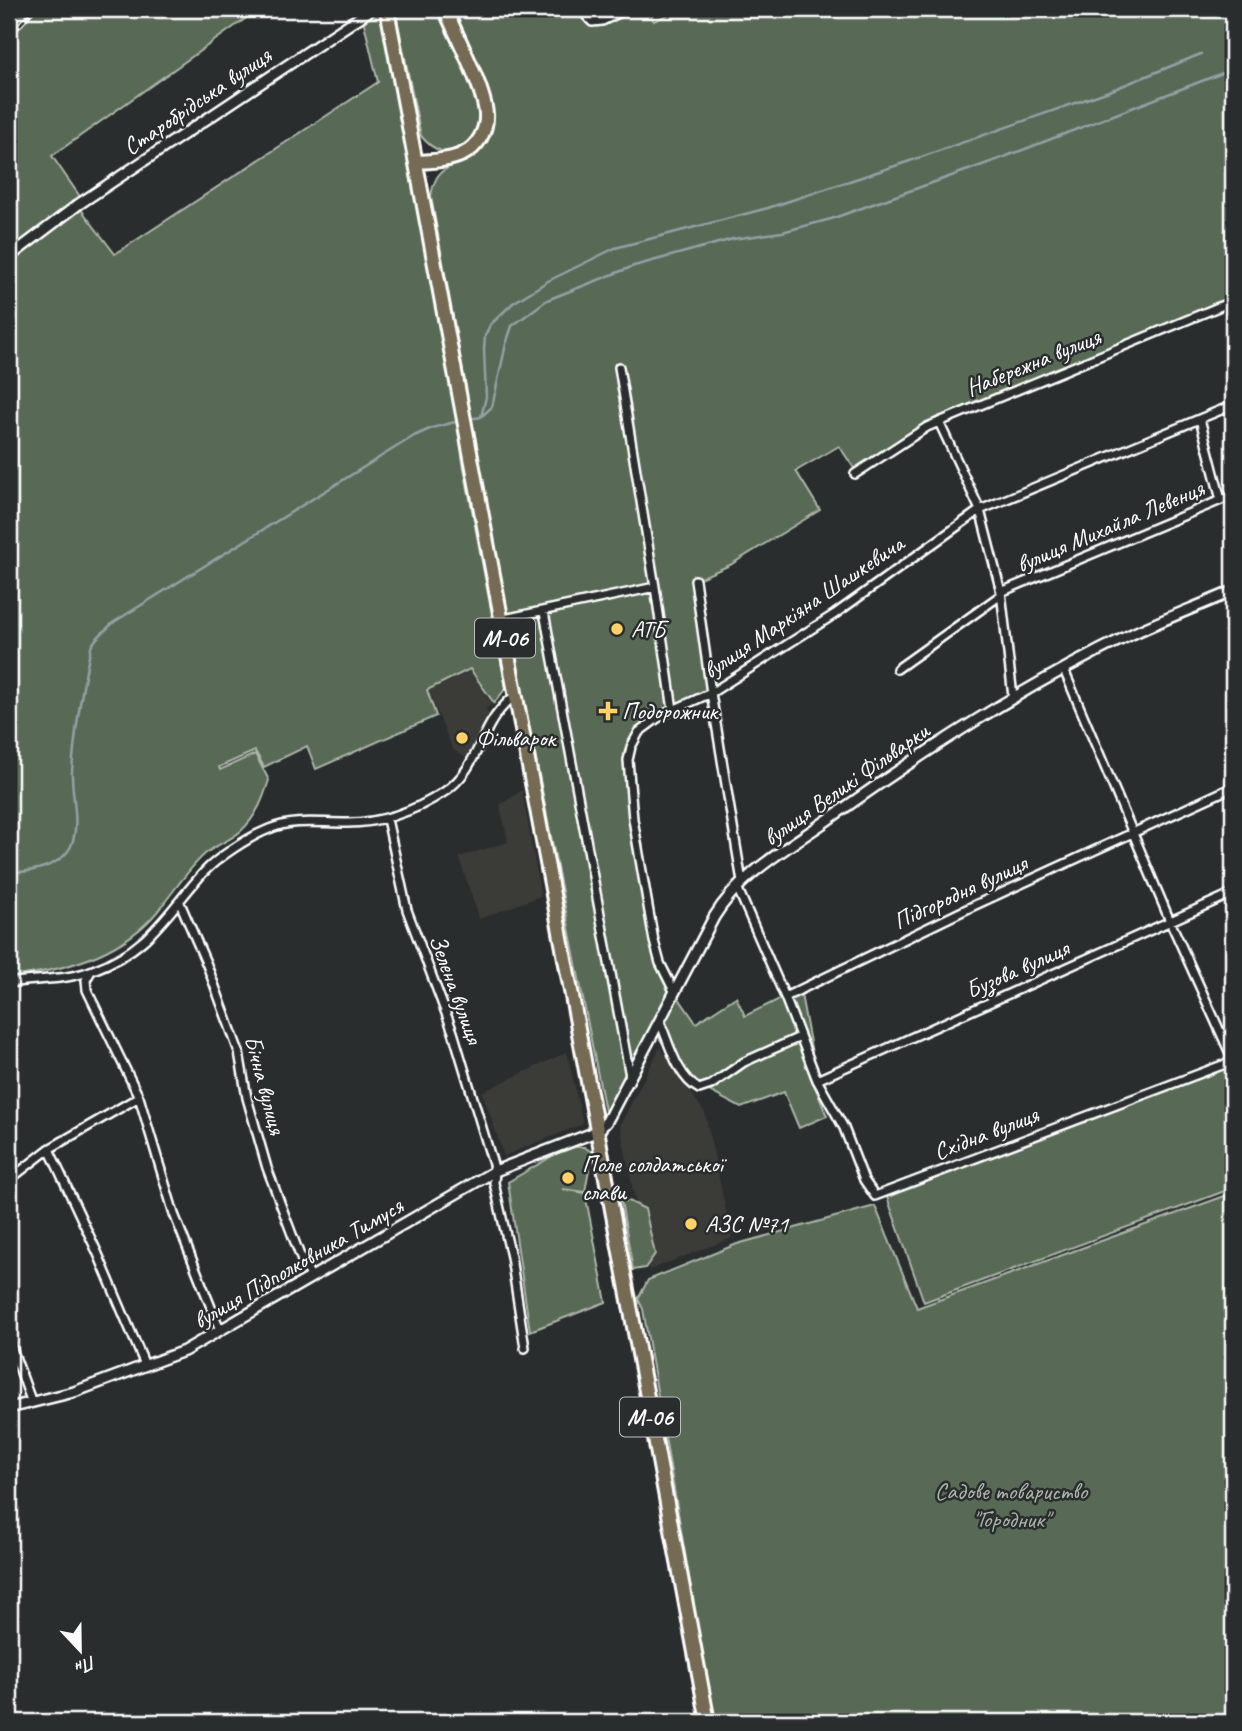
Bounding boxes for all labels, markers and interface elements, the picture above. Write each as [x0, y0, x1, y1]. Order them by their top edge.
street label: Старобрідська вулиця [117, 40, 278, 162]
street label: Набережна вулиця [961, 321, 1106, 403]
street label: вулиця Михайла Левенця [1011, 472, 1210, 579]
street label: вулиця Маркіяна Шашкевича [697, 527, 911, 685]
place label: АТБ [631, 614, 670, 644]
road number: М-06 [475, 618, 535, 658]
marker: АТБ [609, 621, 625, 637]
place label: Подорожник [622, 696, 720, 726]
marker: Подорожник [600, 703, 616, 719]
street label: вулиця Великі Фільварки [757, 715, 936, 853]
place label: Фільварок [476, 723, 557, 753]
marker: Фільварок [454, 730, 470, 746]
street label: Підгородня вулиця [888, 847, 1033, 936]
street label: Зелена вулиця [422, 930, 490, 1049]
street label: Бузова вулиця [961, 932, 1075, 1006]
street label: Бічна вулиця [237, 1032, 293, 1139]
street label: Східна вулиця [929, 1099, 1044, 1167]
place label: Поле солдатської слави [582, 1149, 727, 1207]
marker: Поле солдатської слави [560, 1170, 576, 1186]
street label: вулиця Підполковника Тимуся [188, 1190, 410, 1335]
place label: АЗС №71 [705, 1209, 790, 1239]
marker: АЗС №71 [683, 1216, 699, 1232]
road number: М-06 [620, 1398, 680, 1436]
park label: Садове товариство "Городник" [935, 1476, 1089, 1534]
north arrow [46, 1616, 116, 1686]
text: Пн [71, 1650, 100, 1680]

